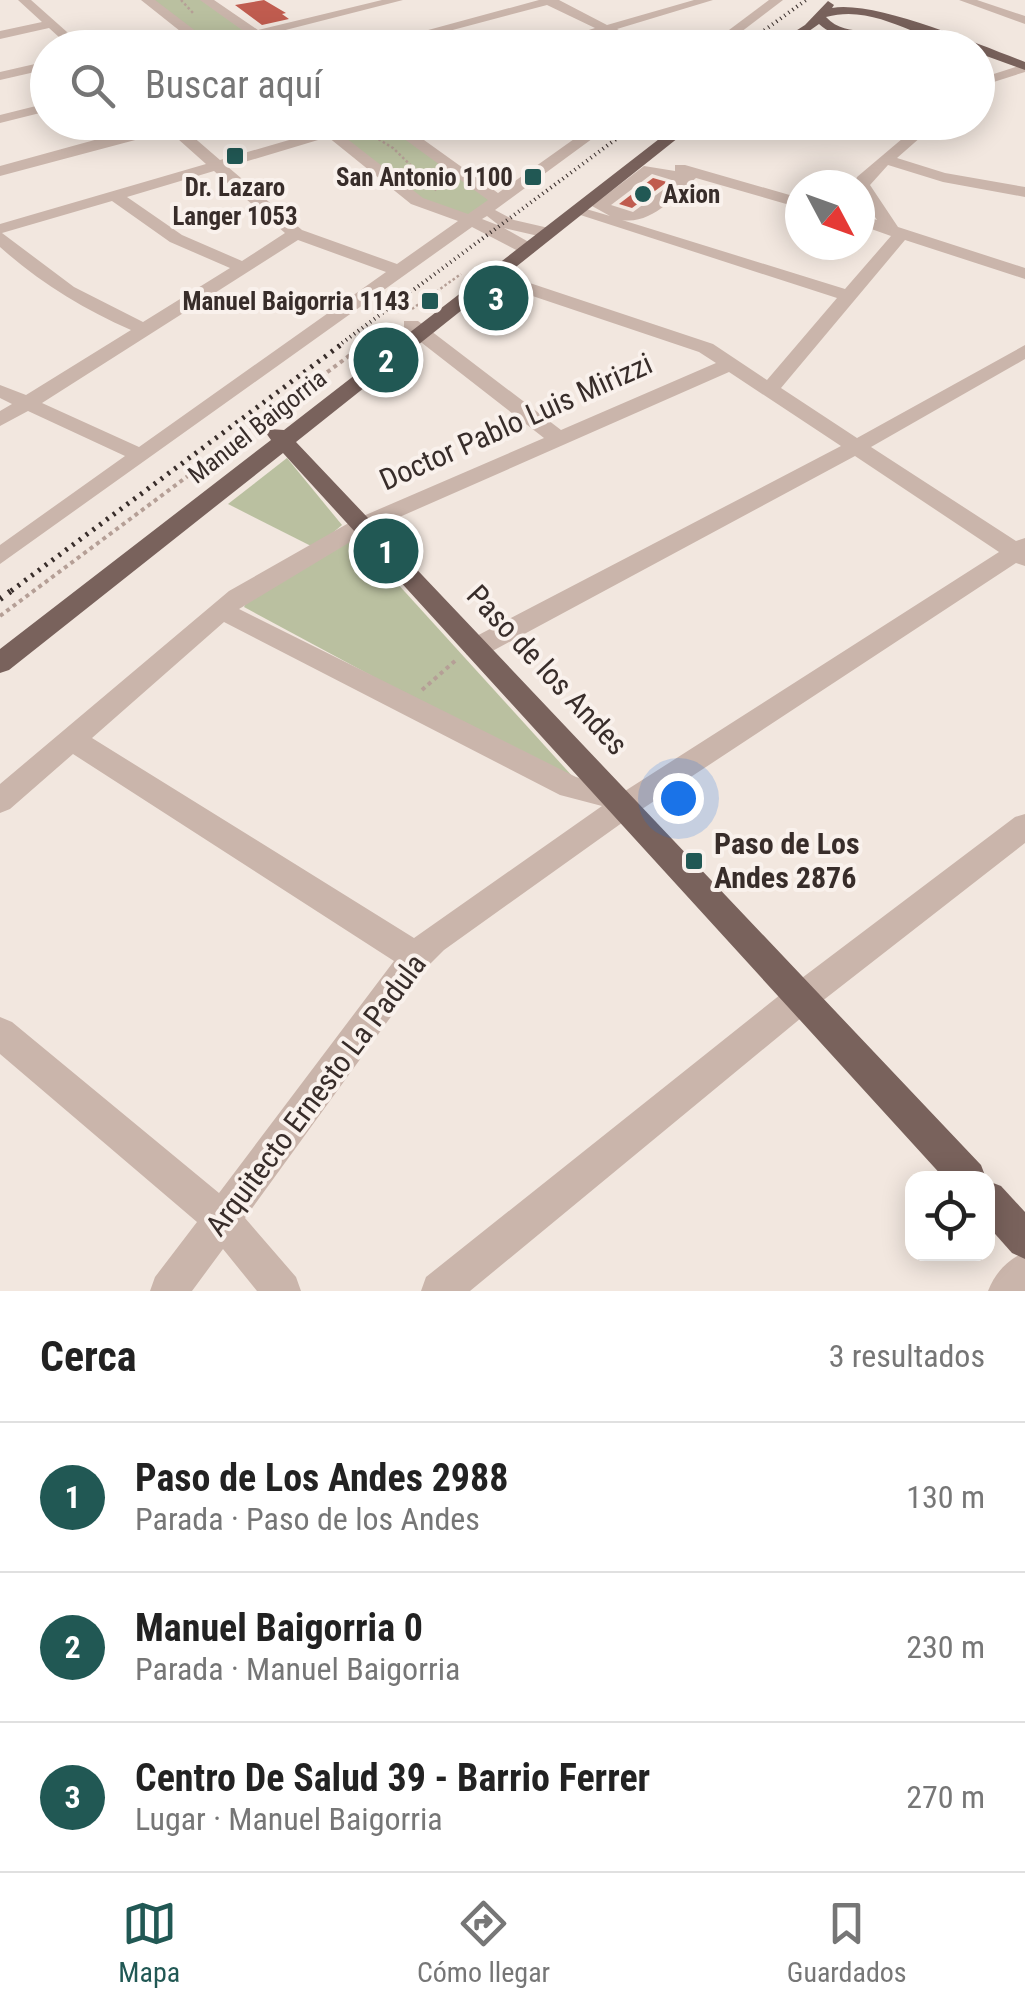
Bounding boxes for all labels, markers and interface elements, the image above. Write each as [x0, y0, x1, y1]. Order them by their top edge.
search box [30, 30, 995, 140]
icon: search [65, 58, 120, 113]
text: Buscar aquí [145, 63, 322, 107]
marker: Dr. Lazaro Langer 1053 [224, 145, 246, 167]
place label: San Antonio 1100 [336, 163, 513, 192]
marker: San Antonio 1100 [522, 166, 544, 188]
north arrow [785, 170, 875, 260]
place label: Dr. Lazaro Langer 1053 [172, 173, 298, 231]
place label: Axion [663, 180, 720, 209]
marker: Axion [632, 183, 654, 205]
pin: 3 [464, 260, 528, 336]
place label: Manuel Baigorria 1143 [183, 287, 410, 316]
marker: Manuel Baigorria 1143 [419, 290, 441, 312]
pin: 2 [354, 322, 418, 398]
street label: Doctor Pablo Luis Mirizzi [374, 346, 657, 497]
street label: Manuel Baigorria [182, 363, 332, 489]
pin: 1 [354, 514, 418, 588]
street label: Paso de los Andes [460, 578, 635, 762]
your location [653, 773, 704, 824]
place label: Paso de Los Andes 2876 [714, 826, 860, 895]
marker: Paso de Los Andes 2876 [683, 850, 705, 872]
street label: Arquitecto Ernesto La Padula [198, 947, 433, 1242]
map controls [905, 1171, 995, 1261]
button: locate [905, 1171, 995, 1261]
text: Cerca [40, 1332, 137, 1381]
text: 3 resultados [829, 1337, 985, 1375]
text: Paso de Los Andes 2988 [135, 1456, 508, 1500]
text: 1 [64, 1478, 81, 1516]
text: 130 m [906, 1478, 985, 1516]
text: Parada · Paso de los Andes [135, 1500, 480, 1538]
text: Manuel Baigorria 0 [135, 1606, 423, 1650]
text: 2 [64, 1628, 81, 1666]
text: 230 m [906, 1628, 985, 1666]
text: Parada · Manuel Baigorria [135, 1650, 460, 1688]
text: Centro De Salud 39 - Barrio Ferrer [135, 1756, 650, 1800]
text: 3 [64, 1778, 81, 1816]
text: 270 m [906, 1778, 985, 1816]
text: Lugar · Manuel Baigorria [135, 1800, 443, 1838]
tab: Mapa [118, 1896, 180, 1989]
tab: Cómo llegar [417, 1896, 550, 1989]
tab: Guardados [787, 1896, 907, 1989]

